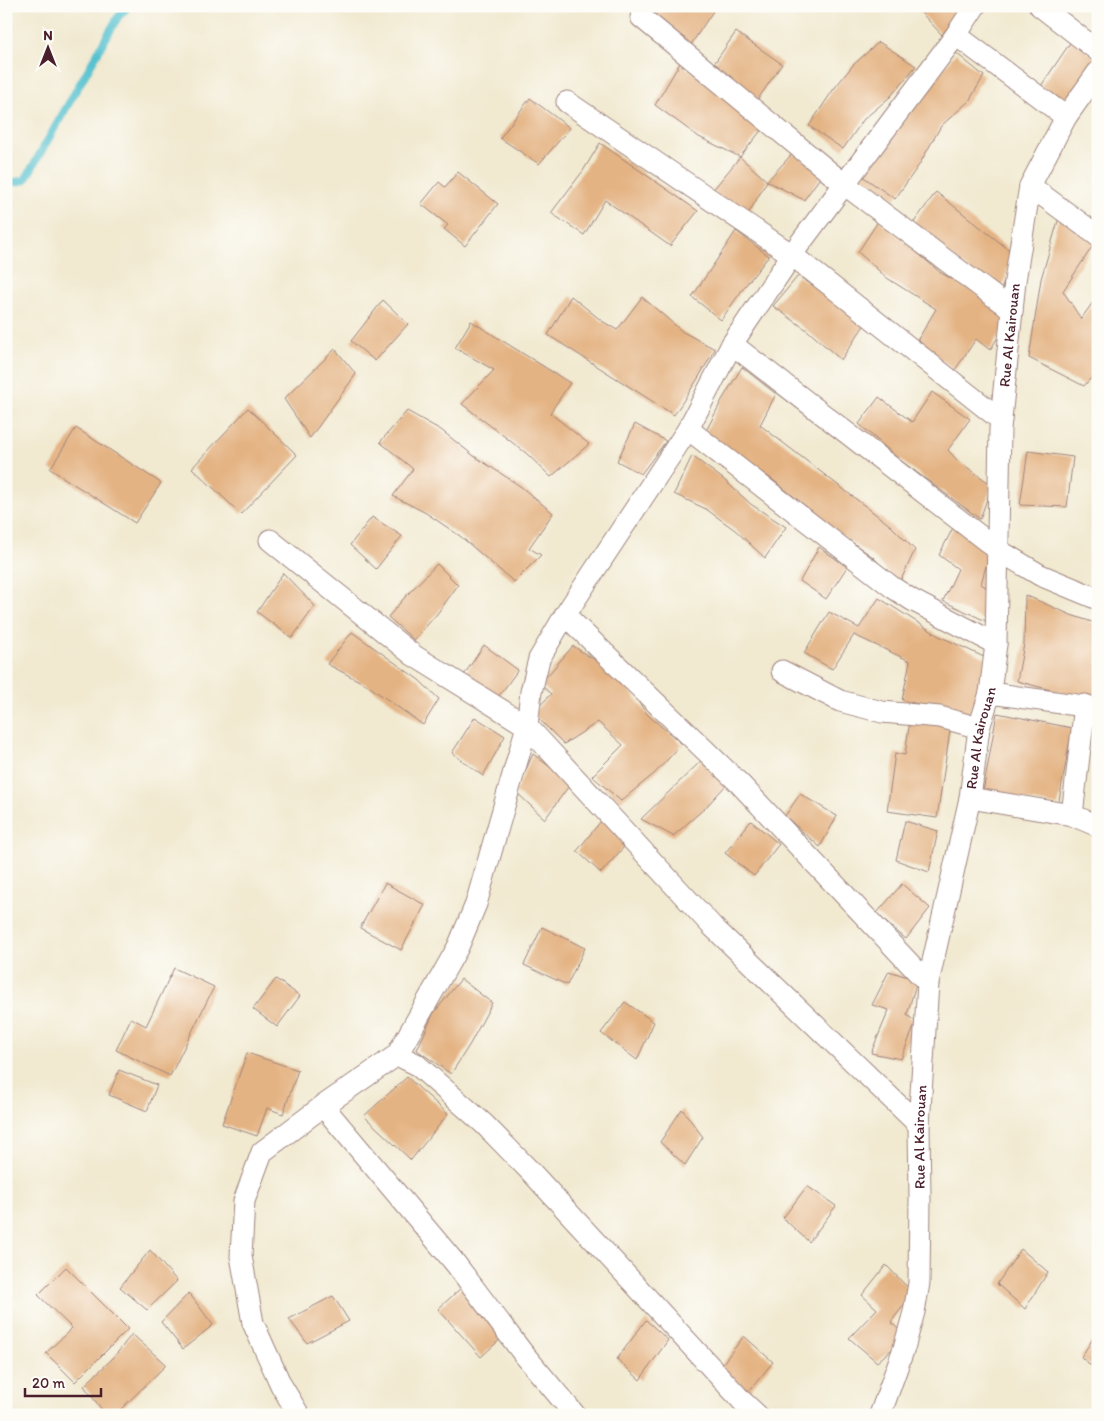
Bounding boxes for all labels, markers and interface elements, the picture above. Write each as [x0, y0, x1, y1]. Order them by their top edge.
north arrow [22, 22, 72, 72]
text: N [43, 27, 53, 44]
street label: Rue Al Kairouan [995, 282, 1024, 388]
street label: Rue Al Kairouan [962, 686, 1000, 790]
street label: Rue Al Kairouan [910, 1084, 931, 1189]
scale bar [25, 1366, 101, 1398]
text: 20 m [32, 1374, 66, 1392]

